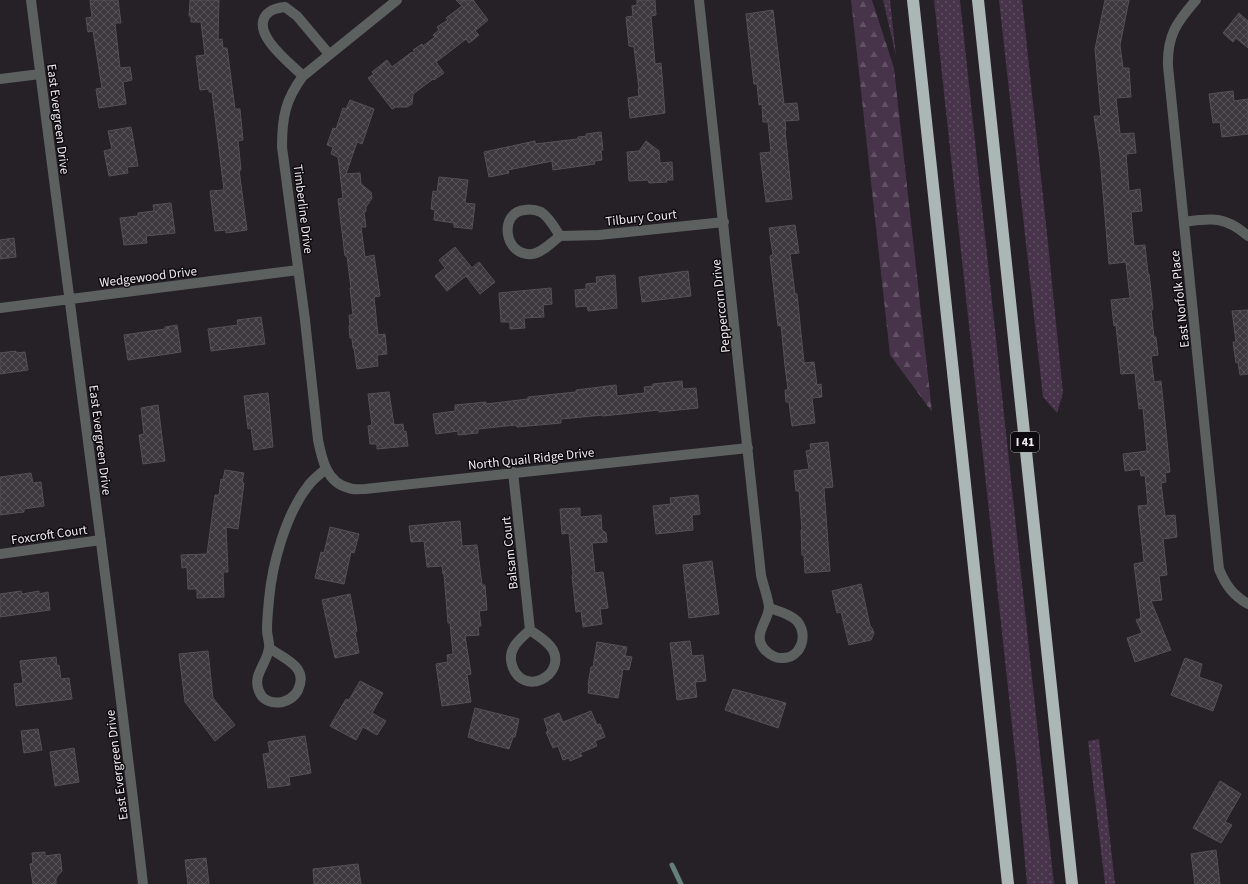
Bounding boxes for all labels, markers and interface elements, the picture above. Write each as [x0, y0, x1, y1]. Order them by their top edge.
street label: East Evergreen Drive [42, 63, 74, 175]
street label: Timberline Drive [289, 163, 317, 255]
street label: Tilbury Court [605, 205, 678, 231]
street label: East Norfolk Place [1166, 249, 1194, 349]
street label: Peppercorn Drive [707, 258, 735, 354]
street label: Wedgewood Drive [98, 262, 198, 292]
street label: East Evergreen Drive [84, 384, 116, 496]
road number: I 41 [1011, 432, 1039, 452]
street label: North Quail Ridge Drive [467, 443, 595, 475]
street label: Balsam Court [497, 515, 523, 590]
street label: Foxcroft Court [10, 521, 89, 549]
street label: East Evergreen Drive [101, 709, 133, 821]

